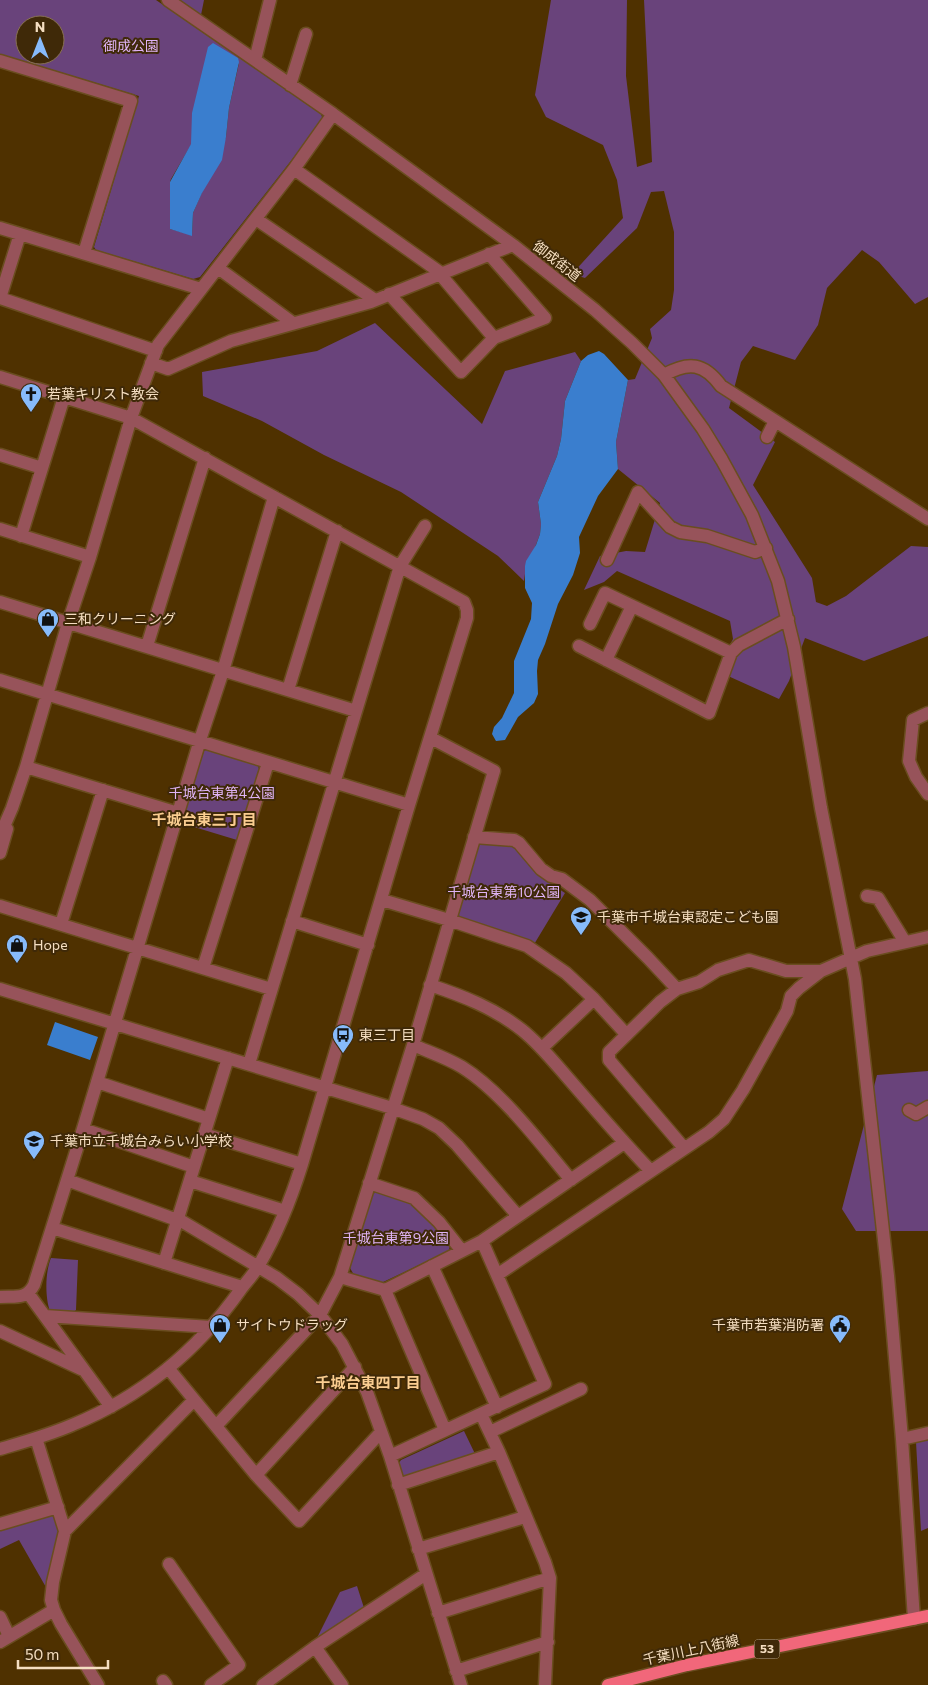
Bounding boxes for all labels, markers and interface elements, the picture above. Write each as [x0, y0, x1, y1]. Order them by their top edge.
north arrow [15, 15, 65, 65]
text: N [35, 18, 45, 35]
park label: 御成公園 [103, 37, 159, 54]
street label: 御成街道 [530, 237, 585, 285]
church icon: 若葉キリスト教会 [19, 382, 43, 413]
place label: 若葉キリスト教会 [47, 385, 159, 402]
shop icon: 三和クリーニング [36, 607, 60, 638]
place label: 三和クリーニング [64, 610, 176, 627]
park label: 千城台東第4公園 [169, 784, 275, 801]
district label: 千城台東三丁目 [151, 810, 257, 828]
park label: 千城台東第10公園 [447, 883, 561, 900]
school or university icon: 千葉市千城台東認定こども園 [569, 905, 593, 936]
place label: 千葉市千城台東認定こども園 [597, 908, 779, 925]
shop icon: Hope [5, 933, 29, 964]
place label: Hope [33, 936, 68, 953]
bus stop icon: 東三丁目 [331, 1023, 355, 1054]
place label: 東三丁目 [359, 1026, 415, 1043]
school or university icon: 千葉市立千城台みらい小学校 [22, 1129, 46, 1160]
place label: 千葉市立千城台みらい小学校 [50, 1132, 232, 1149]
park label: 千城台東第9公園 [343, 1229, 449, 1246]
shop icon: サイトウドラッグ [208, 1313, 232, 1344]
public building icon: 千葉市若葉消防署 [828, 1313, 852, 1344]
place label: サイトウドラッグ [236, 1316, 348, 1333]
place label: 千葉市若葉消防署 [712, 1316, 824, 1333]
district label: 千城台東四丁目 [315, 1373, 421, 1391]
street label: 千葉川上八街線 [641, 1631, 741, 1668]
scale bar [18, 1638, 108, 1670]
road number: 53 [754, 1640, 780, 1658]
text: 50 m [25, 1645, 59, 1663]

